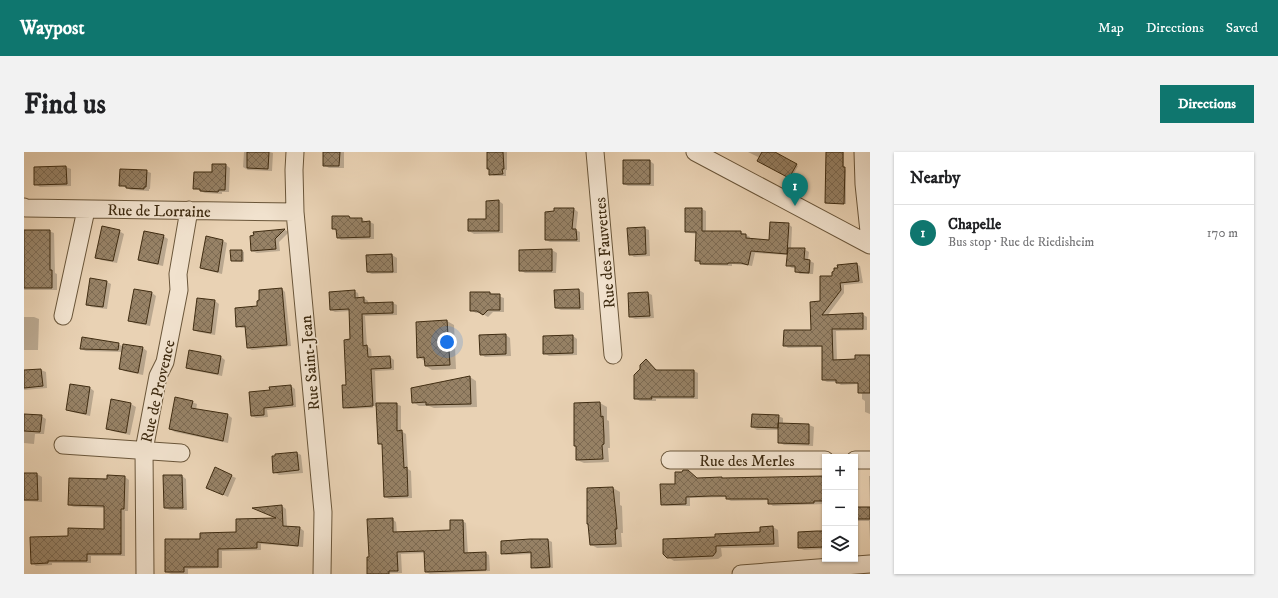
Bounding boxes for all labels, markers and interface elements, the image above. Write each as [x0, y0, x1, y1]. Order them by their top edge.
text: Waypost [20, 17, 84, 40]
text: Map [1098, 19, 1124, 37]
text: Directions [1146, 19, 1204, 37]
text: Saved [1226, 19, 1258, 37]
button: Directions [1160, 85, 1254, 123]
text: Find us [24, 87, 106, 122]
text: Nearby [910, 167, 960, 189]
pin: 1 [782, 173, 808, 206]
street label: Rue des Fauvettes [590, 197, 620, 309]
street label: Rue de Lorraine [107, 200, 211, 222]
text: Chapelle [948, 215, 1001, 234]
text: 1 [921, 225, 925, 241]
text: 170 m [1207, 225, 1238, 241]
text: Bus stop · Rue de Riedisheim [948, 234, 1094, 250]
street label: Rue Saint-Jean [296, 314, 324, 411]
your location [437, 332, 457, 352]
street label: Rue de Provence [136, 337, 180, 445]
street label: Rue des Merles [699, 451, 795, 471]
map controls [822, 454, 858, 562]
button: + [822, 454, 858, 490]
button: − [822, 490, 858, 526]
button: layers [822, 526, 858, 562]

